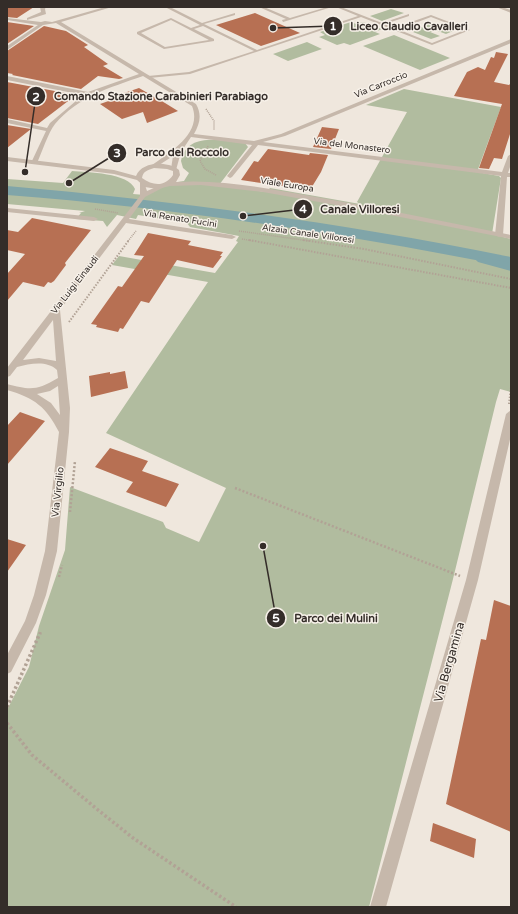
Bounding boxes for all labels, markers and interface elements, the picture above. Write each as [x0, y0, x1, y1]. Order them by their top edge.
callout: Liceo Claudio Cavalleri [323, 15, 476, 38]
text: 1 [329, 19, 337, 33]
text: Liceo Claudio Cavalleri [350, 20, 468, 33]
street label: Via Carroccio [353, 69, 410, 101]
callout: Comando Stazione Carabinieri Parabiago [26, 85, 276, 108]
text: 2 [32, 90, 40, 104]
text: Comando Stazione Carabinieri Parabiago [54, 90, 268, 104]
street label: Via del Monastero [313, 136, 392, 156]
callout: Parco del Roccolo [107, 141, 237, 164]
text: 3 [113, 146, 121, 160]
text: Parco del Roccolo [135, 146, 229, 159]
street label: Viale Europa [260, 175, 314, 195]
callout: Canale Villoresi [293, 198, 408, 221]
text: 4 [299, 202, 307, 216]
text: Canale Villoresi [320, 203, 400, 216]
street label: Via Renato Fucini [142, 208, 218, 230]
street label: Alzaia Canale Villoresi [261, 222, 355, 246]
street label: Via Luigi Einaudi [49, 254, 101, 316]
street label: Via Virgilio [49, 466, 67, 518]
callout: Parco dei Mulini [266, 607, 386, 630]
text: 5 [272, 611, 280, 625]
text: Parco dei Mulini [294, 612, 378, 625]
street label: Via Bergamina [431, 620, 467, 704]

